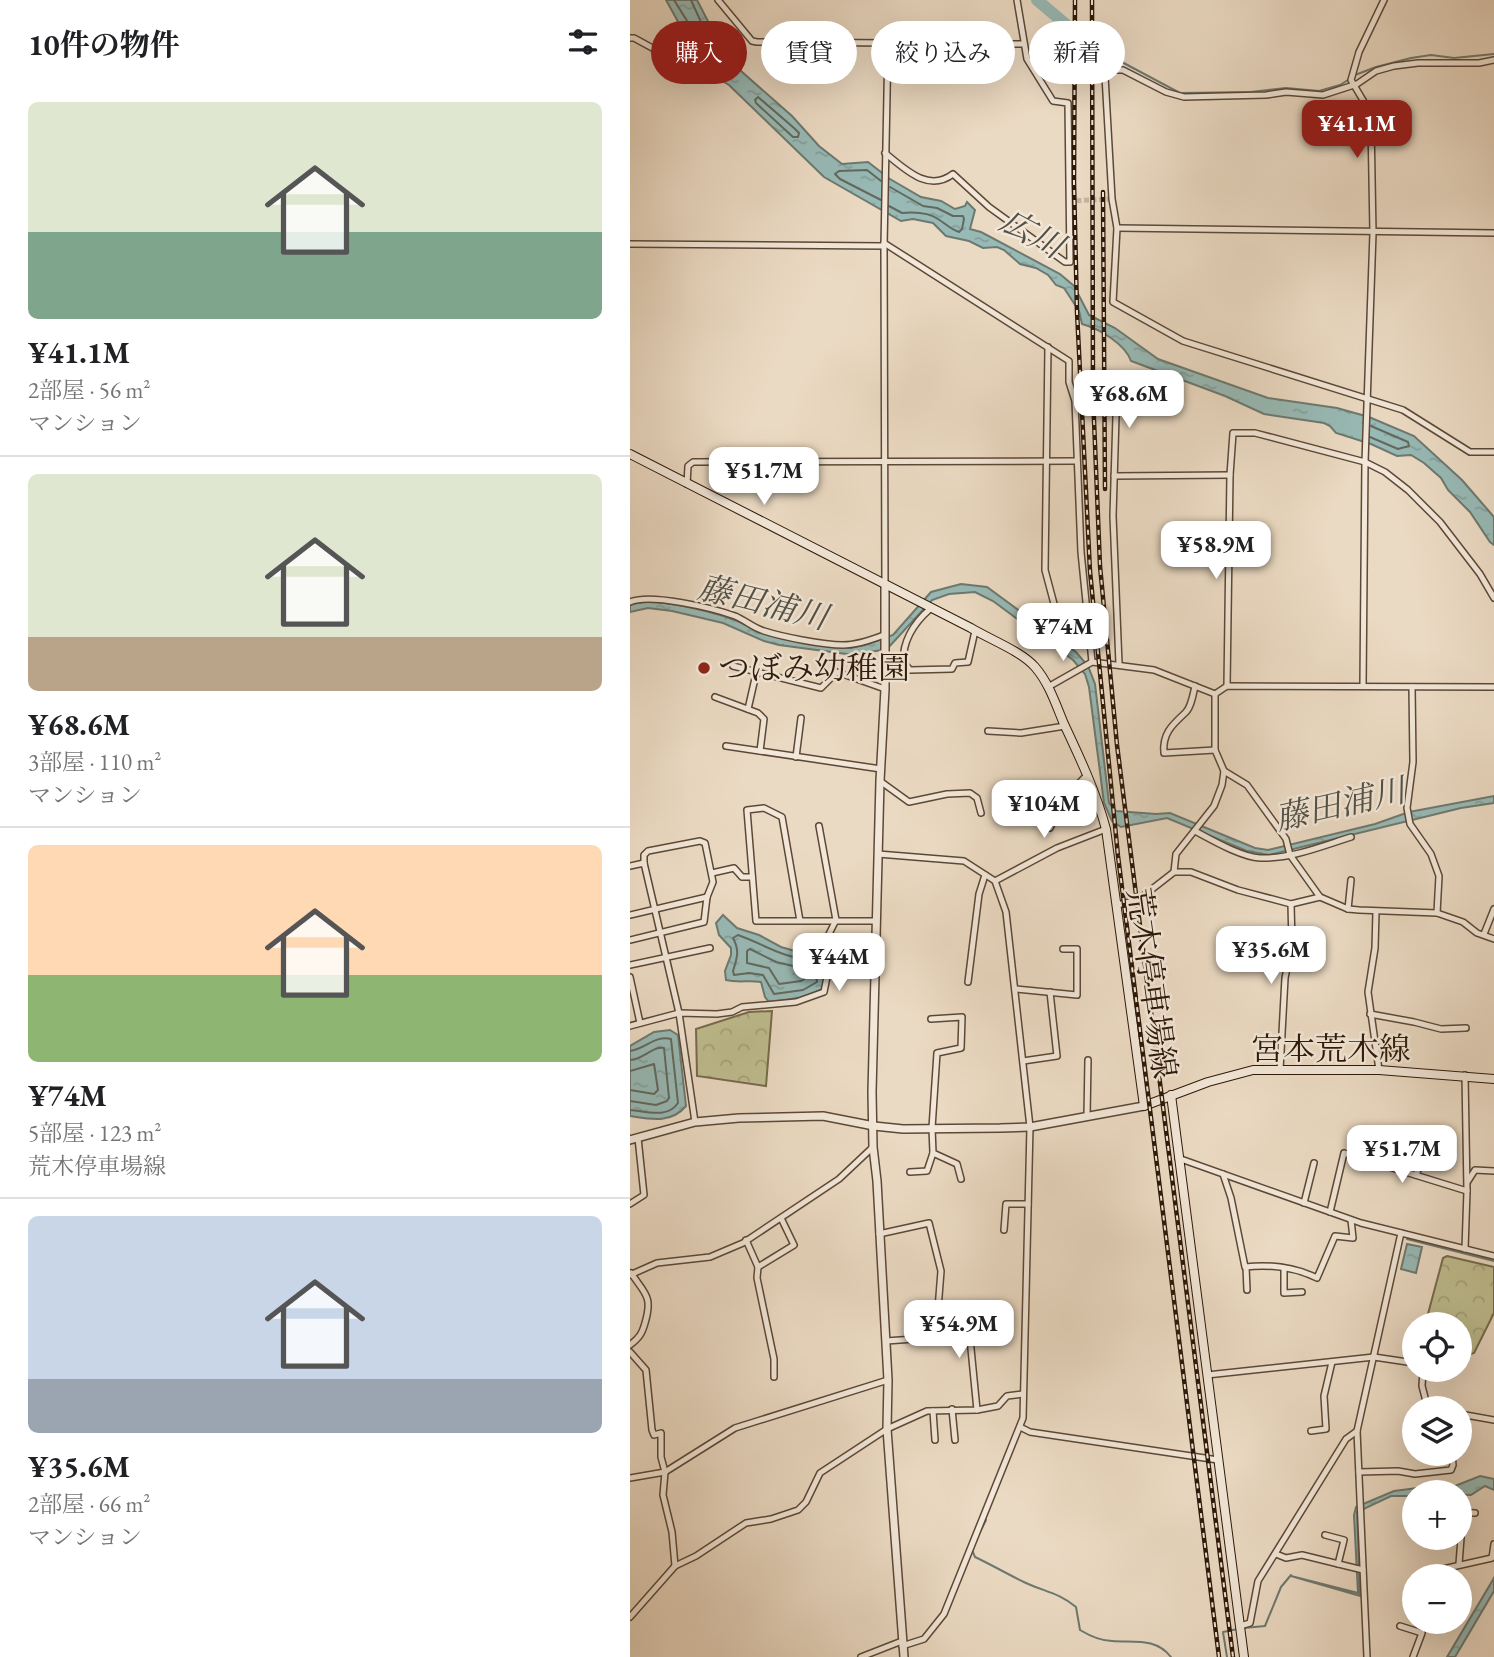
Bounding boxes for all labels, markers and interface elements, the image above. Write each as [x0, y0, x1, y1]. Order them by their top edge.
chip: 購入 [651, 21, 747, 84]
chip: 賃貸 [761, 21, 857, 84]
chip: 絞り込み [871, 21, 1015, 84]
chip: 新着 [1029, 21, 1125, 84]
icon: filters [564, 23, 602, 61]
text: 10件の物件 [28, 25, 180, 64]
pin: ¥41.1M [1300, 100, 1414, 160]
text: ¥41.1M [1318, 108, 1396, 138]
icon: home [252, 147, 378, 273]
water label: 広川 [993, 199, 1074, 269]
text: ¥41.1M [28, 333, 130, 372]
pin: ¥68.6M [1072, 370, 1186, 430]
text: 2部屋 · 56 m² [28, 375, 150, 405]
text: ¥68.6M [1090, 378, 1168, 408]
text: マンション [28, 408, 142, 438]
pin: ¥51.7M [707, 448, 821, 507]
text: ¥51.7M [725, 455, 803, 485]
icon: home [252, 519, 378, 645]
pin: ¥58.9M [1159, 522, 1273, 581]
text: ¥58.9M [1177, 529, 1255, 559]
water label: 藤田浦川 [694, 565, 835, 640]
pin: ¥74M [1022, 604, 1104, 663]
text: ¥74M [1033, 611, 1093, 641]
place label: つぼみ幼稚園 [718, 647, 910, 689]
marker: つぼみ幼稚園 [696, 660, 712, 676]
text: ¥68.6M [28, 705, 130, 744]
text: 3部屋 · 110 m² [28, 747, 161, 777]
water label: 藤田浦川 [1271, 768, 1412, 840]
text: マンション [28, 780, 142, 810]
pin: ¥104M [995, 780, 1093, 840]
text: ¥104M [1008, 788, 1080, 818]
street label: 荒木停車場線 [1118, 885, 1186, 1081]
icon: home [252, 890, 378, 1016]
pin: ¥35.6M [1214, 926, 1328, 986]
pin: ¥44M [798, 934, 880, 993]
text: ¥35.6M [1232, 934, 1310, 964]
text: ¥44M [809, 941, 869, 971]
street label: 宮本荒木線 [1251, 1028, 1411, 1070]
text: ¥74M [28, 1076, 107, 1115]
text: 5部屋 · 123 m² [28, 1118, 161, 1148]
pin: ¥51.7M [1345, 1126, 1459, 1185]
text: ¥51.7M [1363, 1133, 1441, 1163]
text: 荒木停車場線 [28, 1151, 166, 1181]
icon: home [252, 1261, 378, 1387]
pin: ¥54.9M [902, 1300, 1016, 1360]
text: ¥54.9M [920, 1308, 998, 1338]
map controls [1402, 1312, 1472, 1634]
button: locate [1402, 1312, 1472, 1382]
button: layers [1402, 1396, 1472, 1466]
text: ¥35.6M [28, 1447, 130, 1486]
button: + [1402, 1480, 1472, 1550]
text: 2部屋 · 66 m² [28, 1489, 150, 1519]
text: マンション [28, 1522, 142, 1552]
button: − [1402, 1564, 1472, 1634]

